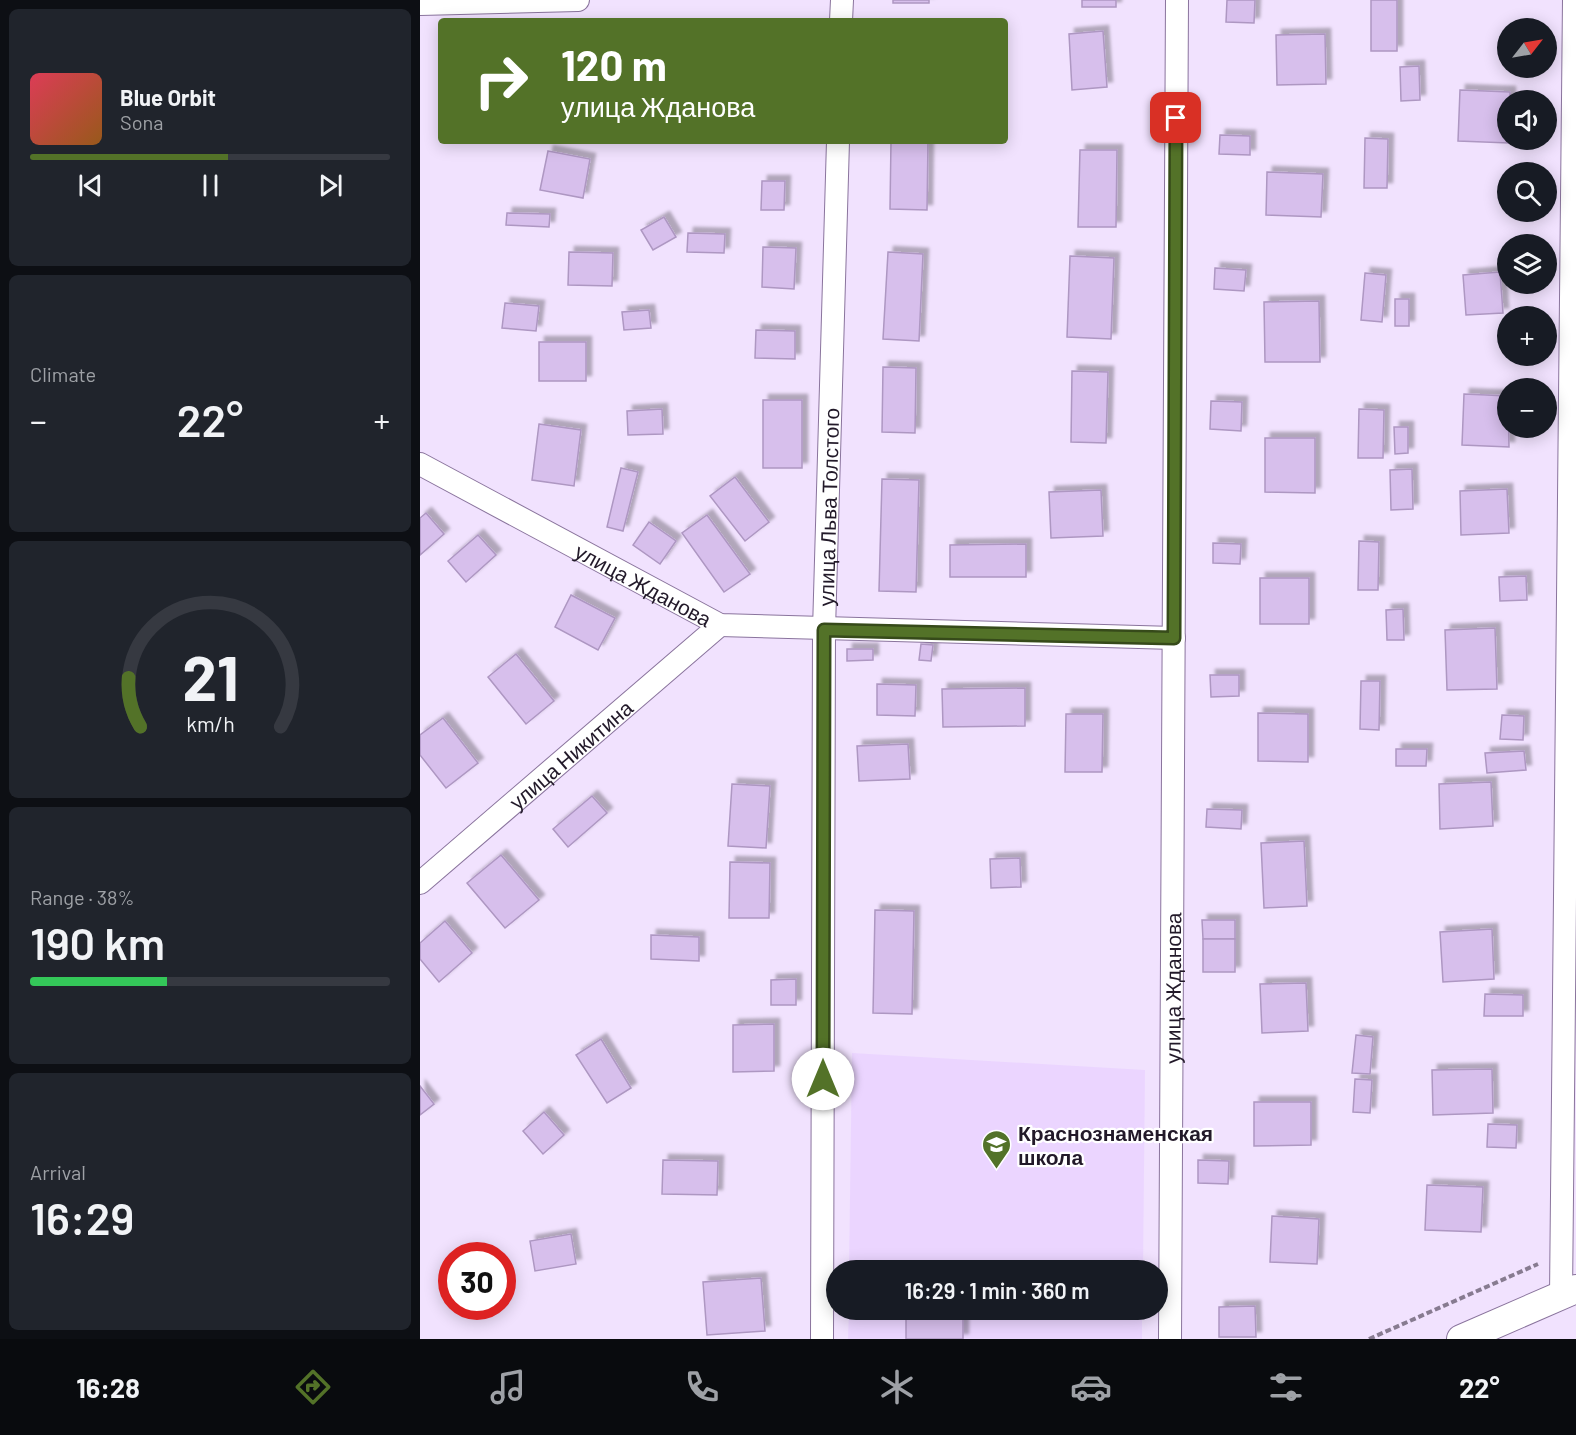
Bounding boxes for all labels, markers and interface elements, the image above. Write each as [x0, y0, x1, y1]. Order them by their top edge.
north arrow [1497, 18, 1557, 78]
map controls [1497, 18, 1557, 438]
text: 120 m [561, 39, 667, 89]
icon: right [462, 42, 540, 120]
text: Blue Orbit [120, 84, 216, 110]
text: улица Жданова [561, 90, 755, 122]
button: sound [1497, 90, 1557, 150]
pin [1150, 92, 1201, 143]
icon: arrive [1159, 101, 1192, 134]
text: Sona [120, 110, 164, 134]
button: search [1497, 162, 1557, 222]
icon: previous [74, 169, 107, 202]
icon: pause [194, 169, 227, 202]
icon: next [314, 169, 347, 202]
button: layers [1497, 234, 1557, 294]
button: + [1497, 306, 1557, 366]
text: Climate [30, 362, 96, 386]
button: − [1497, 378, 1557, 438]
text: 22° [177, 392, 243, 446]
text: − [30, 400, 47, 440]
text: + [373, 400, 390, 440]
street label: улица Льва Толстого [812, 407, 843, 607]
street label: улица Жданова [571, 537, 717, 631]
text: 21 [182, 639, 238, 713]
street label: улица Никитина [503, 694, 637, 814]
text: km/h [186, 711, 234, 736]
text: Range · 38% [30, 885, 134, 909]
street label: улица Жданова [1159, 912, 1185, 1064]
text: 190 km [30, 915, 165, 969]
position arrow [791, 1047, 855, 1111]
place label: Краснознаменская школа [1018, 1120, 1213, 1169]
school or university icon: Краснознаменская школа [981, 1128, 1013, 1170]
text: Arrival [30, 1160, 86, 1184]
text: 16:29 [30, 1190, 134, 1244]
speed limit sign: 30 [438, 1242, 516, 1320]
text: 16:29 · 1 min · 360 m [905, 1277, 1089, 1303]
icon: directions [292, 1366, 334, 1408]
icon: music [487, 1366, 529, 1408]
icon: phone [681, 1366, 723, 1408]
icon: climate [876, 1366, 918, 1408]
icon: car [1070, 1366, 1112, 1408]
icon: filters [1265, 1366, 1307, 1408]
text: 16:28 [76, 1371, 140, 1403]
text: 22° [1459, 1371, 1500, 1403]

